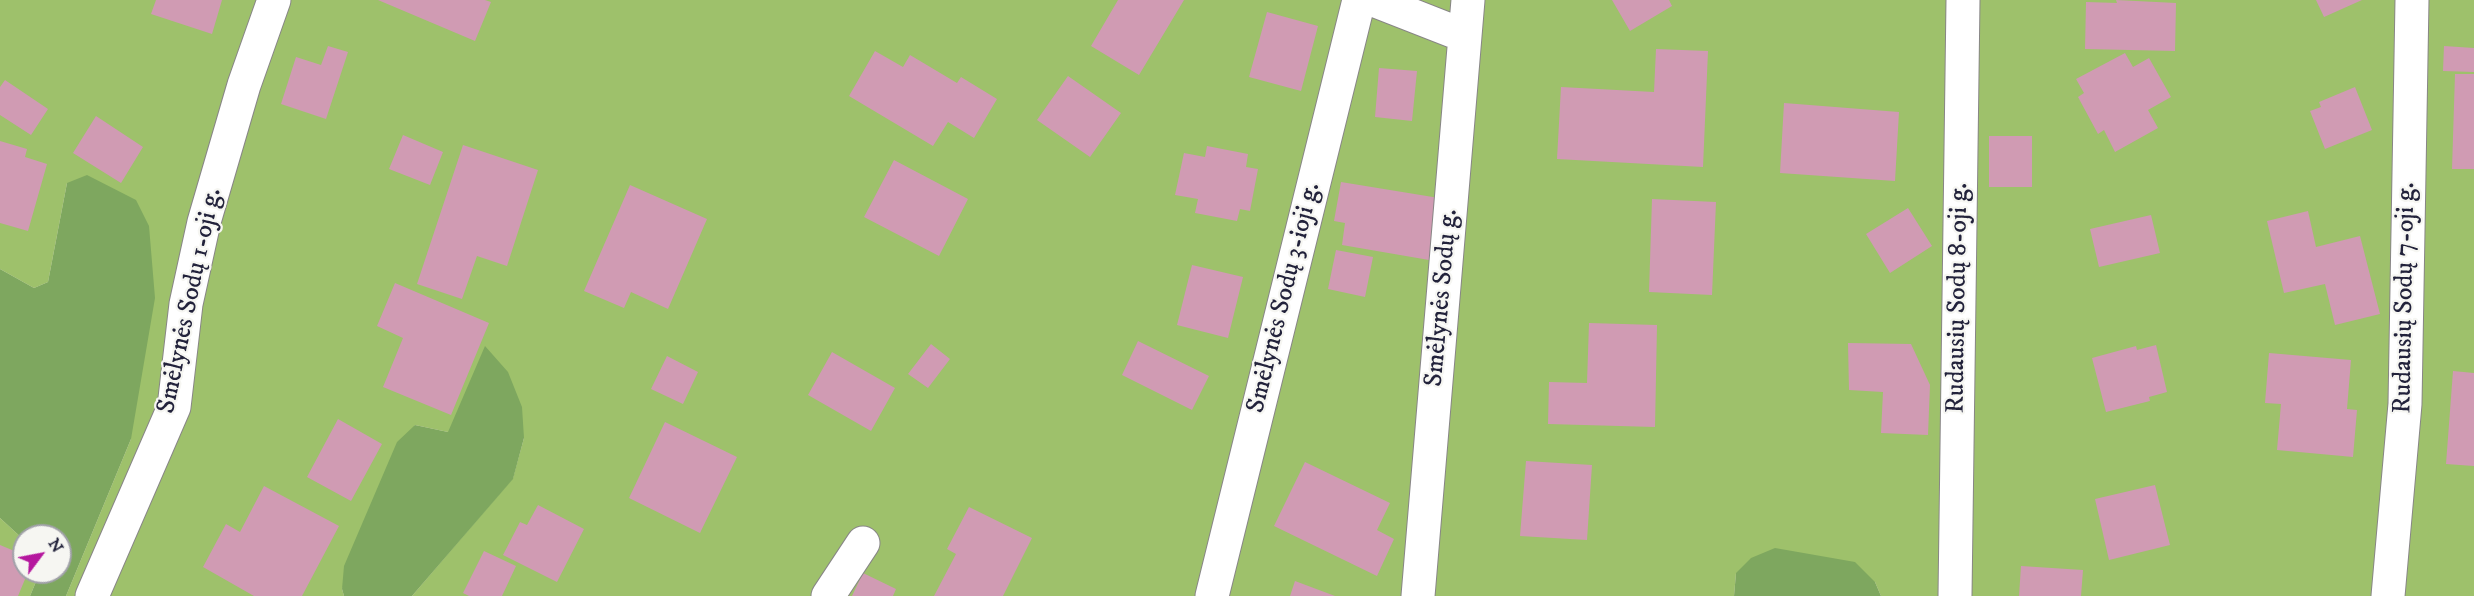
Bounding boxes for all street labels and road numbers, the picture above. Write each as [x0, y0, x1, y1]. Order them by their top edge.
street label: Smėlynės Sodų 3-ioji g. [1241, 180, 1329, 416]
street label: Rudausių Sodų 8-oji g. [1941, 182, 1977, 414]
street label: Rudausių Sodų 7-oji g. [2388, 182, 2424, 414]
street label: Smėlynės Sodų 1-oji g. [152, 185, 230, 417]
street label: Smėlynės Sodų g. [1420, 208, 1466, 388]

